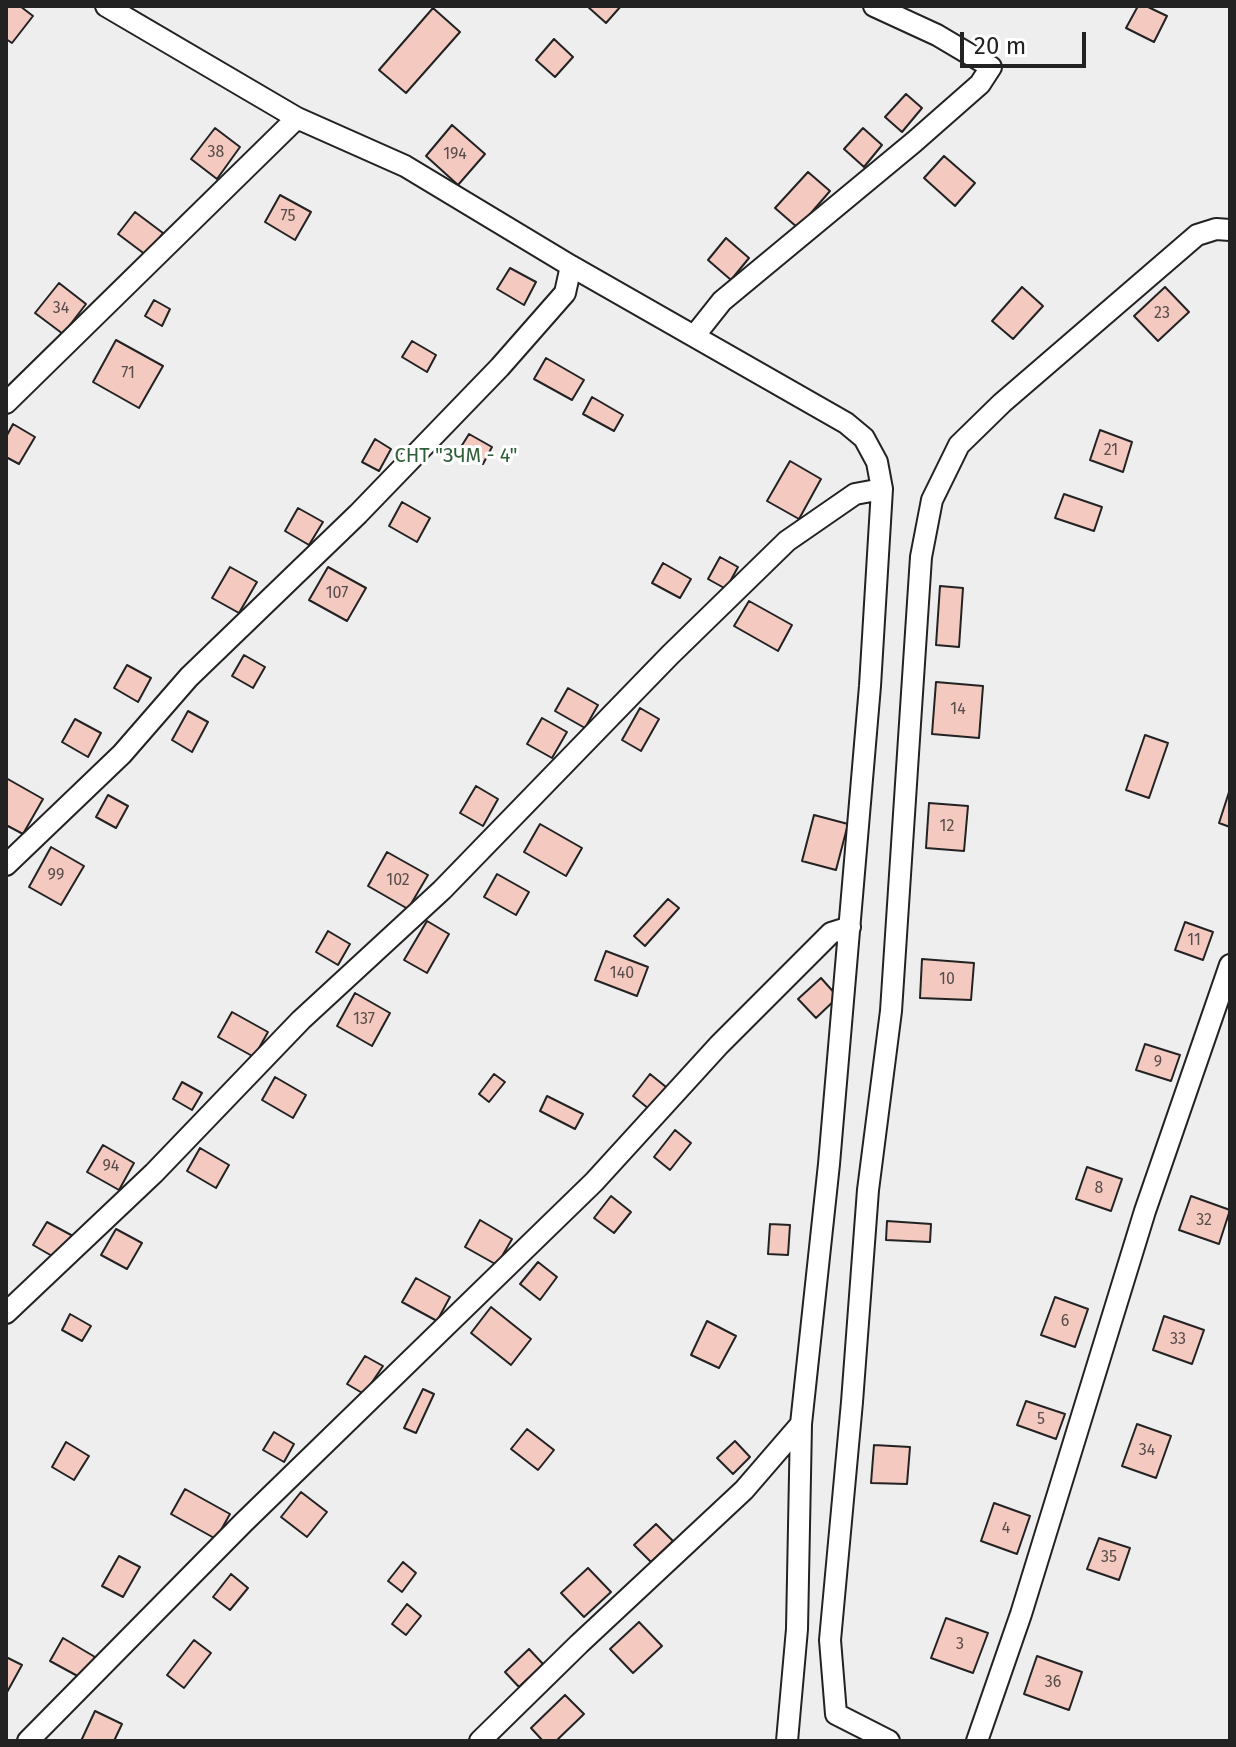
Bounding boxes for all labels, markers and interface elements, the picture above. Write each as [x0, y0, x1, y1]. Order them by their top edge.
scale bar [964, 16, 1090, 66]
text: 20 m [974, 32, 1026, 60]
house number: 38 [208, 143, 224, 163]
house number: 194 [443, 145, 467, 165]
house number: 75 [281, 207, 295, 227]
house number: 34 [53, 299, 69, 319]
house number: 23 [1154, 304, 1170, 324]
house number: 71 [121, 364, 135, 384]
house number: 21 [1104, 441, 1118, 461]
park label: СНТ "ЗЧМ - 4" [395, 444, 517, 468]
house number: 107 [326, 584, 348, 604]
house number: 14 [950, 700, 966, 720]
house number: 12 [940, 817, 954, 837]
house number: 99 [48, 866, 64, 886]
house number: 102 [386, 871, 410, 891]
house number: 11 [1187, 931, 1201, 951]
house number: 140 [610, 964, 634, 984]
house number: 10 [939, 970, 955, 990]
house number: 137 [353, 1010, 375, 1030]
house number: 9 [1154, 1053, 1162, 1073]
house number: 94 [103, 1157, 119, 1177]
house number: 8 [1095, 1179, 1103, 1199]
house number: 32 [1196, 1211, 1212, 1231]
house number: 6 [1061, 1312, 1069, 1332]
house number: 33 [1170, 1330, 1186, 1350]
house number: 5 [1037, 1410, 1045, 1430]
house number: 34 [1139, 1441, 1155, 1461]
house number: 4 [1002, 1519, 1010, 1539]
house number: 35 [1101, 1548, 1117, 1568]
house number: 3 [956, 1635, 964, 1655]
house number: 36 [1045, 1673, 1061, 1693]

